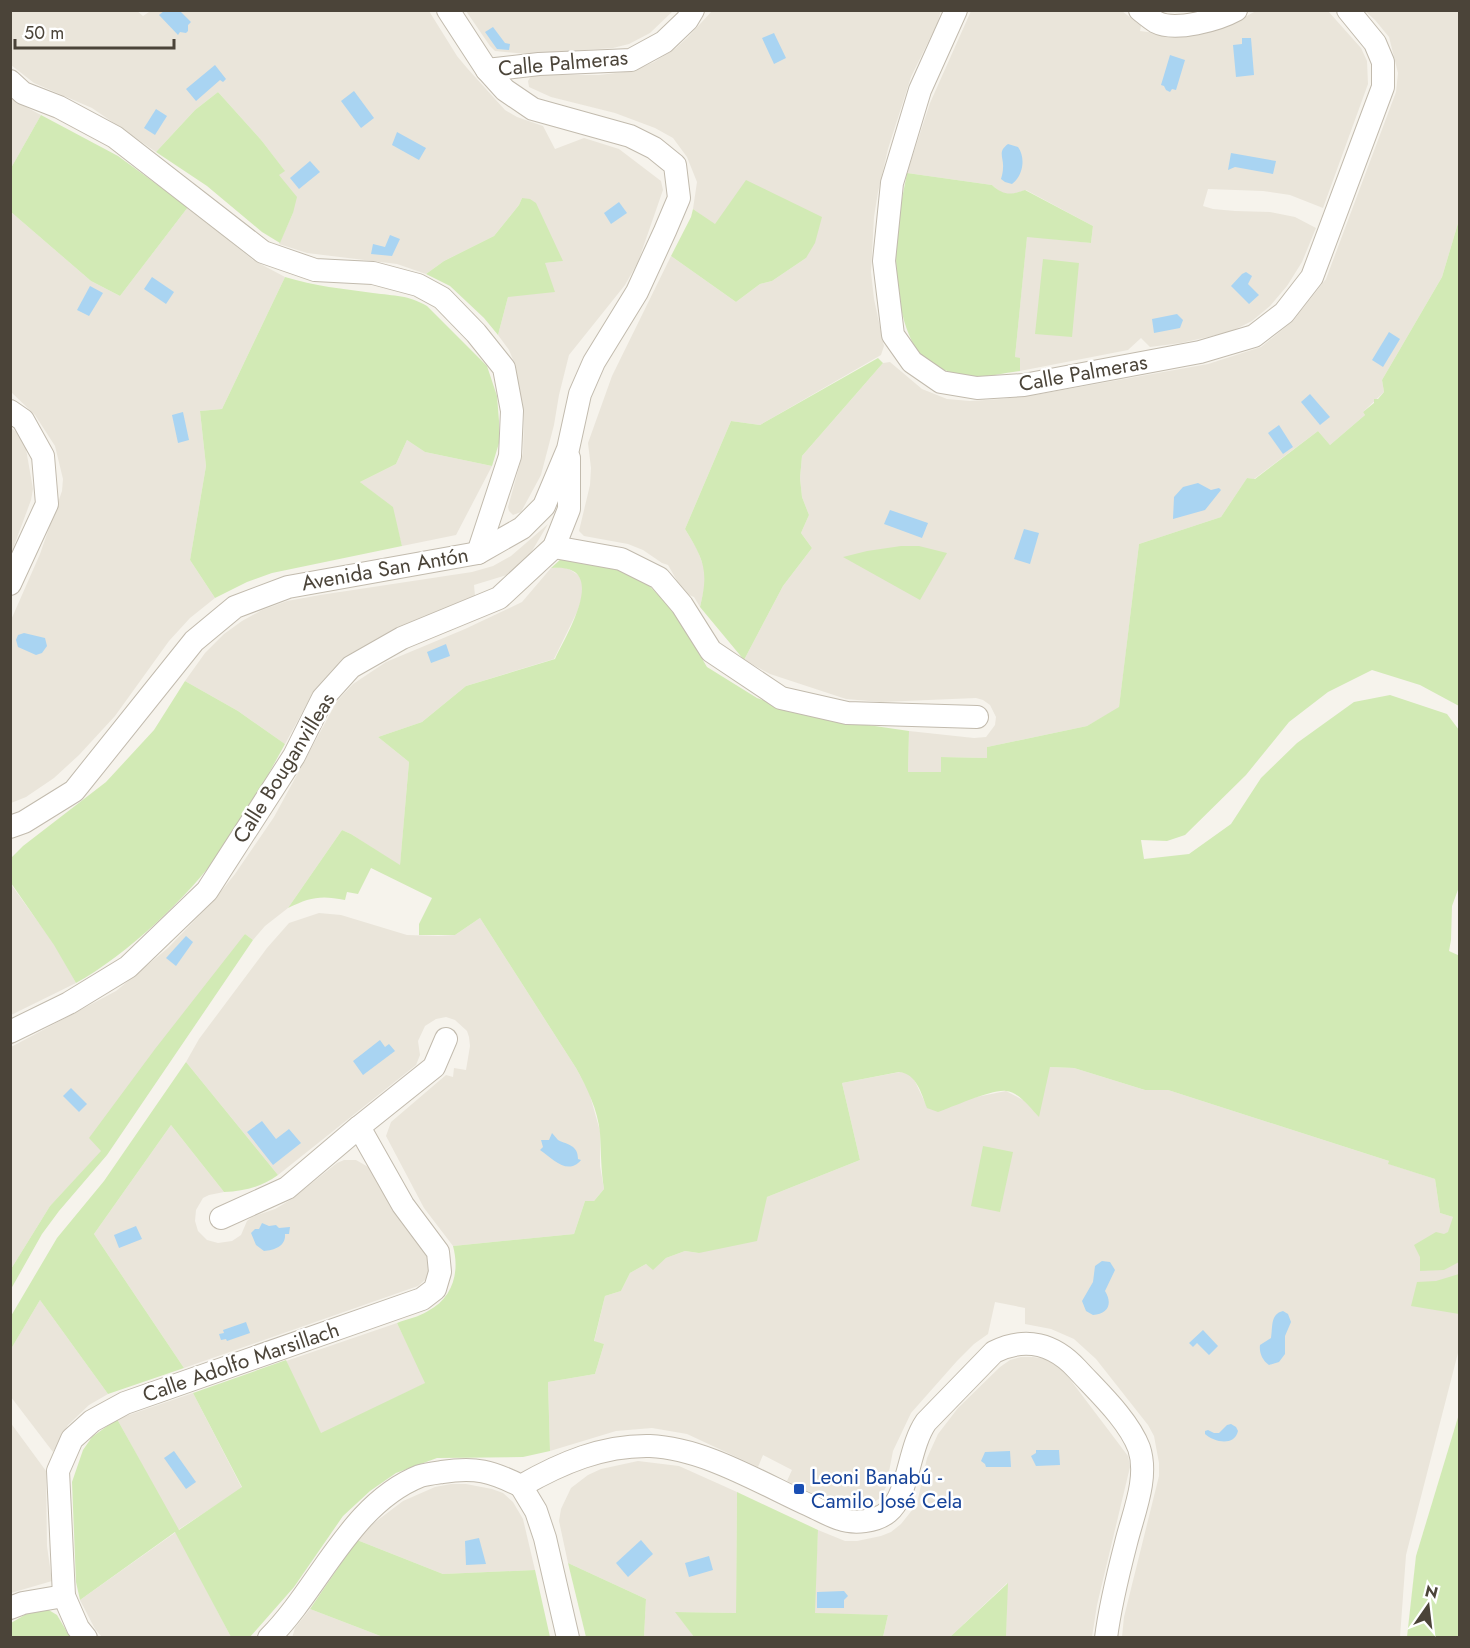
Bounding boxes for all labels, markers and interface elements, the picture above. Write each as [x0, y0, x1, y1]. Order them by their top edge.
scale bar [15, 12, 174, 50]
text: 50 m [24, 20, 64, 46]
street label: Calle Palmeras [497, 42, 629, 84]
street label: Calle Palmeras [1016, 347, 1150, 399]
street label: Avenida San Antón [299, 540, 471, 598]
street label: Calle Bouganvilleas [226, 687, 342, 849]
street label: Calle Adolfo Marsillach [139, 1314, 343, 1410]
place label: Leoni Banabú - Camilo José Cela [811, 1462, 962, 1516]
marker: Leoni Banabú - Camilo José Cela [792, 1482, 806, 1496]
north arrow [1398, 1576, 1458, 1636]
text: N [1423, 1579, 1440, 1605]

